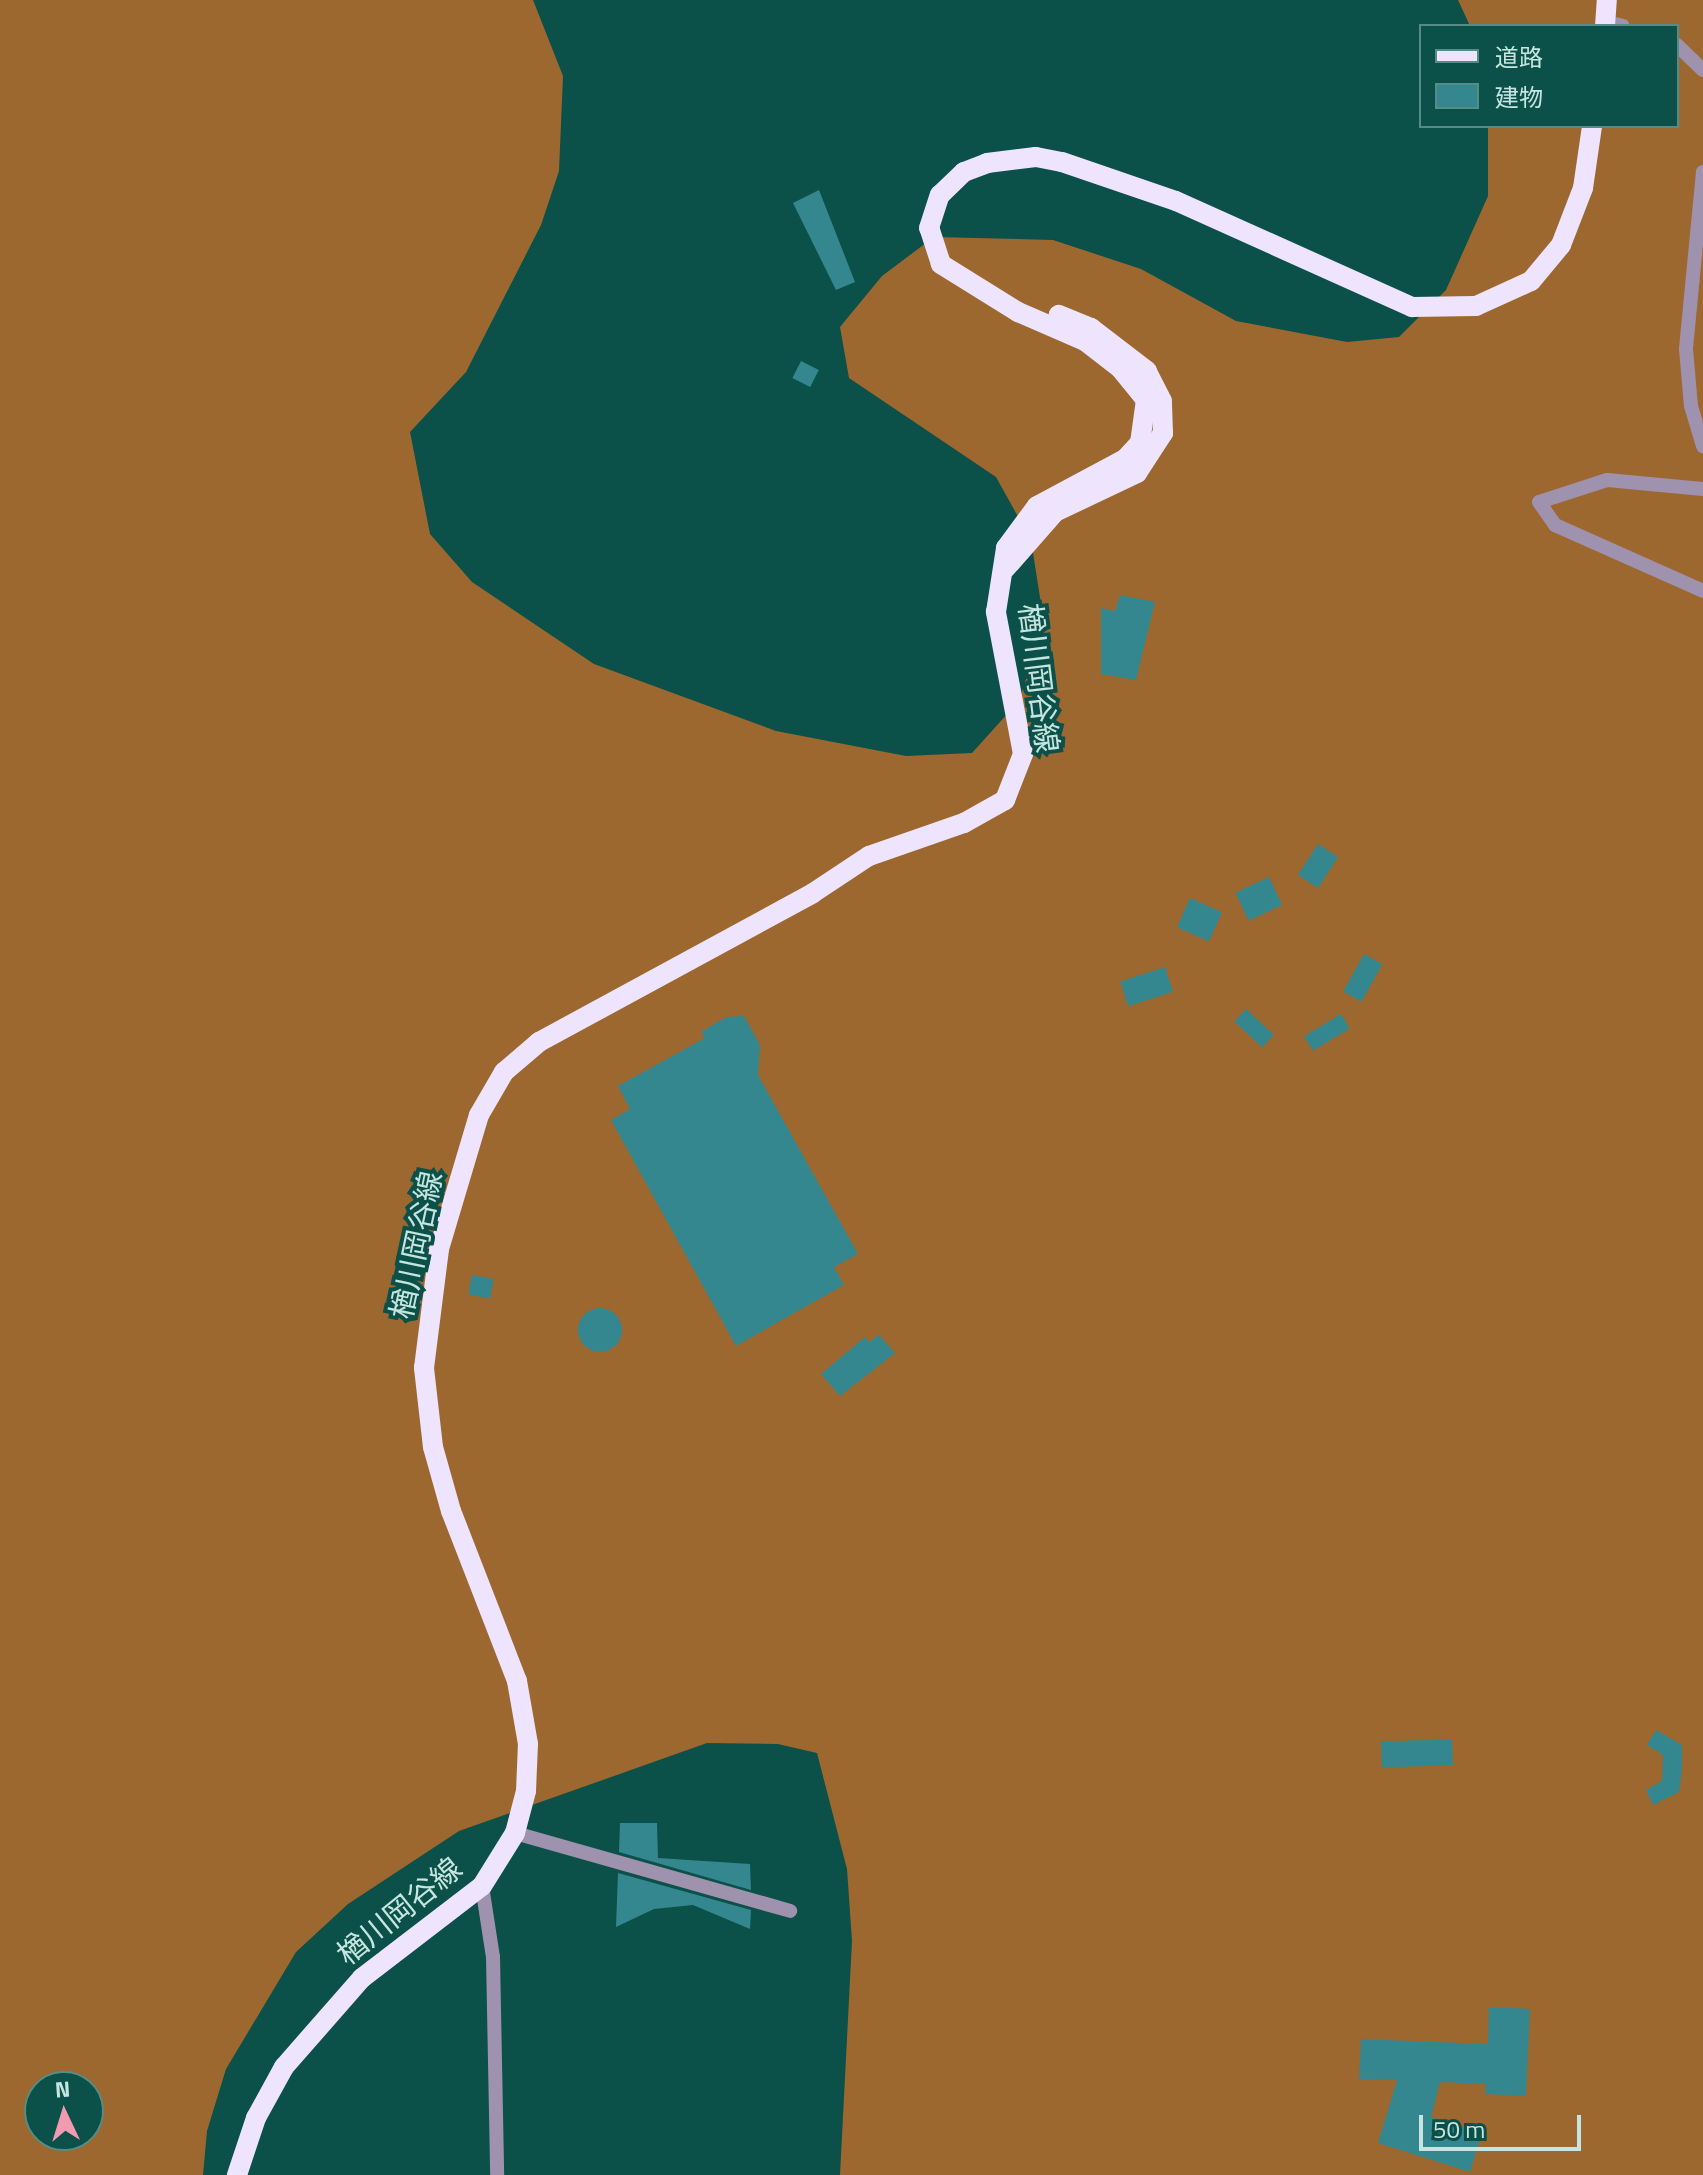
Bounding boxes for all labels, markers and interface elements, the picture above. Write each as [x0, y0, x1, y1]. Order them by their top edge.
legend [1419, 24, 1679, 128]
text: 道路 [1495, 39, 1543, 75]
text: 建物 [1495, 79, 1543, 115]
street label: 楢川岡谷線 [1012, 601, 1066, 755]
street label: 楢川岡谷線 [383, 1168, 449, 1322]
street label: 楢川岡谷線 [329, 1850, 469, 1972]
north arrow [24, 2071, 104, 2151]
text: N [54, 2072, 71, 2107]
scale bar [1423, 2099, 1585, 2149]
text: 50 m [1433, 2111, 1485, 2147]

